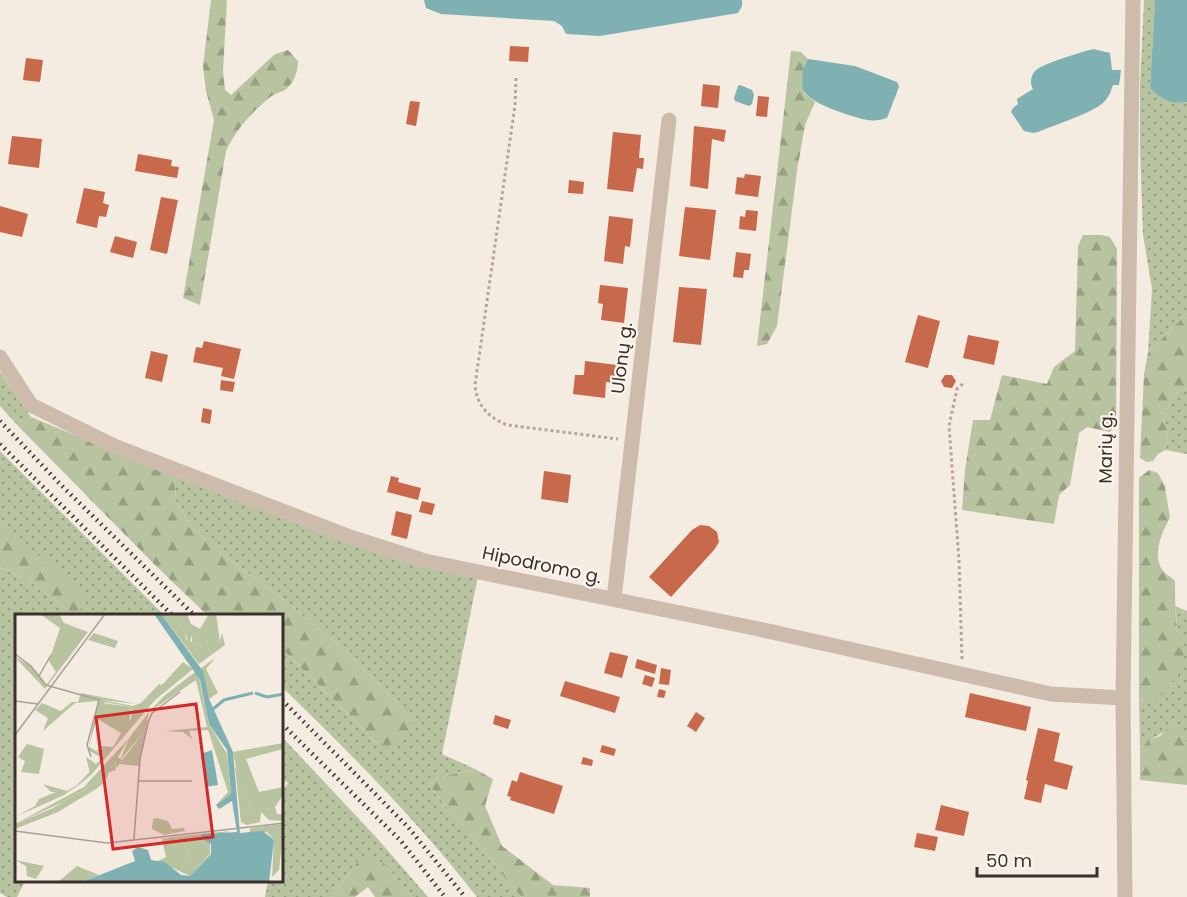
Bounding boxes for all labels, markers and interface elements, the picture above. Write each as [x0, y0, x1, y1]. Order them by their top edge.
street label: Ulonų g. [605, 321, 638, 395]
street label: Marių g. [1092, 412, 1119, 484]
street label: Hipodromo g. [480, 540, 604, 589]
inset map [15, 614, 284, 882]
scale bar [977, 840, 1097, 878]
text: 50 m [986, 848, 1032, 873]

